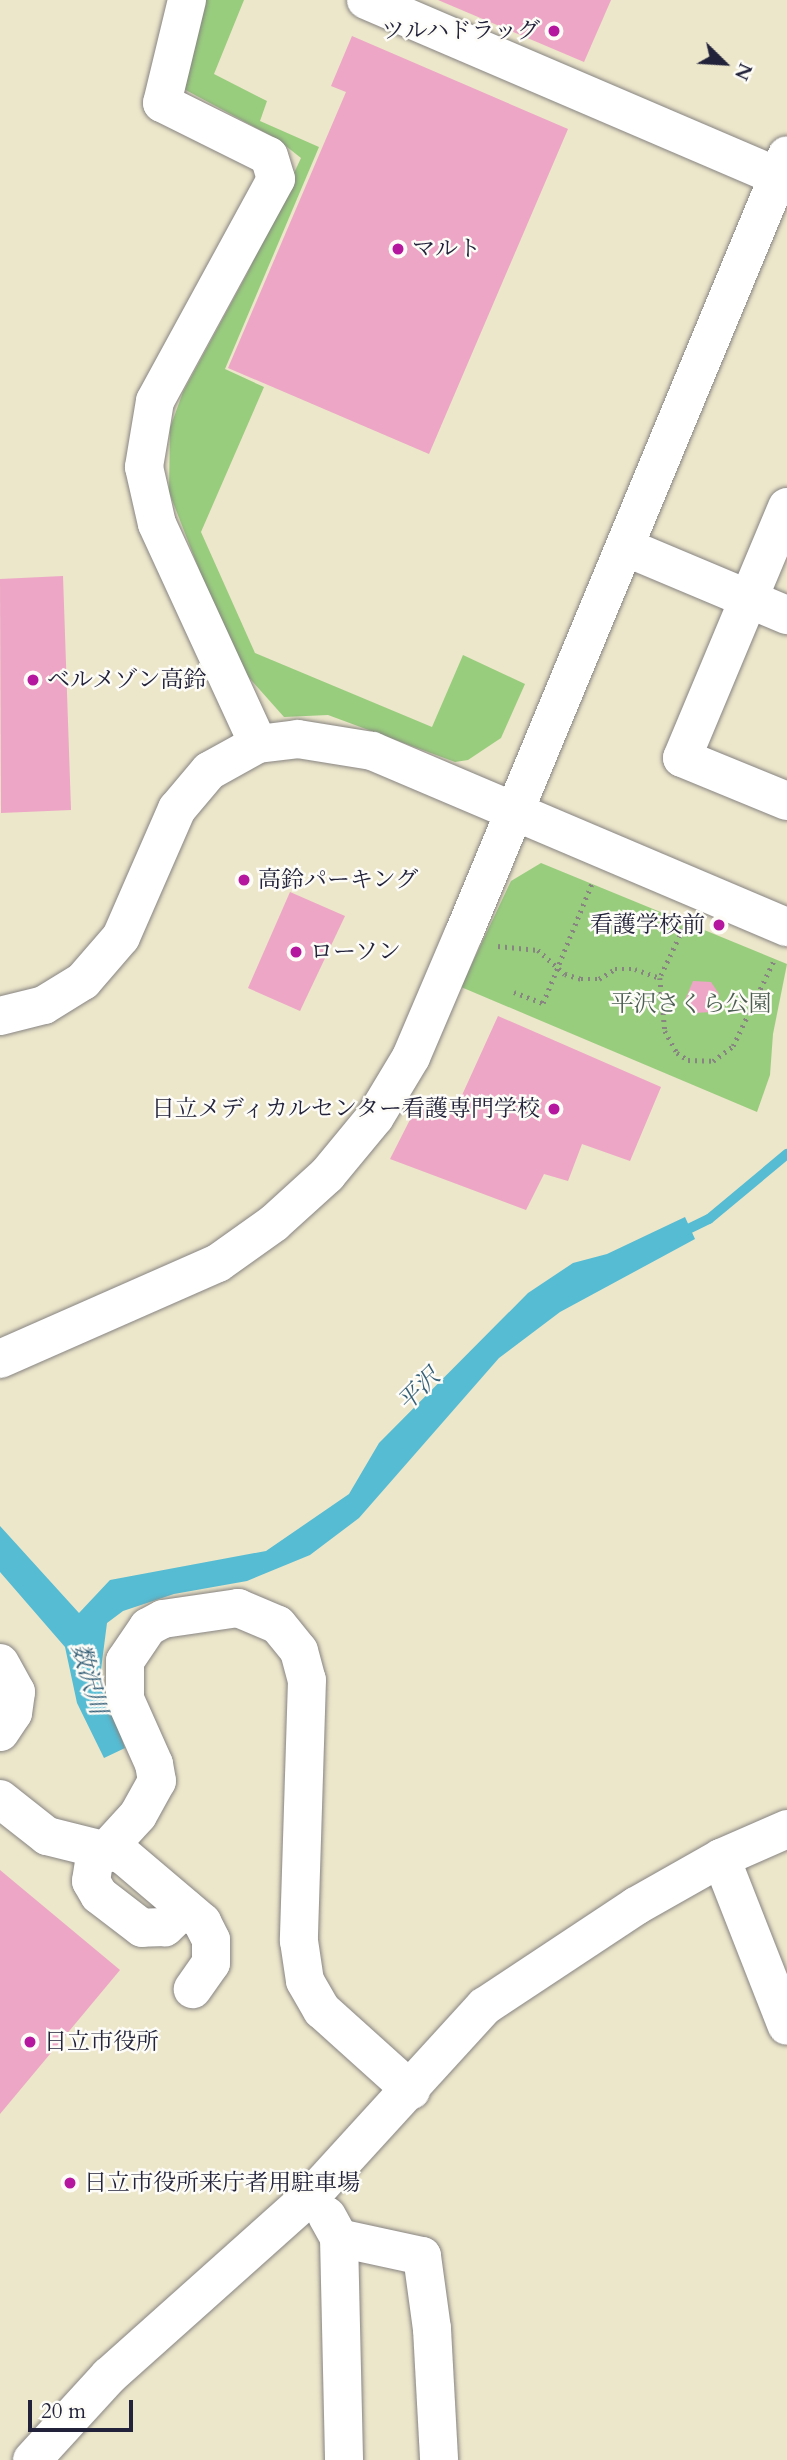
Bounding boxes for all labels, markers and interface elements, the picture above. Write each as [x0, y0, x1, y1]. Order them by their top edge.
place label: ツルハドラッグ [379, 17, 540, 45]
marker: ツルハドラッグ [546, 23, 562, 39]
north arrow [689, 28, 759, 98]
text: N [728, 59, 758, 84]
place label: マルト [412, 235, 481, 263]
marker: マルト [390, 241, 406, 257]
place label: ベルメゾン高鈴 [47, 666, 208, 694]
marker: ベルメゾン高鈴 [25, 672, 41, 688]
place label: 高鈴パーキング [258, 866, 419, 894]
marker: 高鈴パーキング [236, 872, 252, 888]
place label: 看護学校前 [590, 911, 705, 939]
marker: 看護学校前 [711, 917, 727, 933]
place label: ローソン [310, 938, 402, 966]
marker: ローソン [288, 944, 304, 960]
park label: 平沢さくら公園 [611, 990, 771, 1018]
place label: 日立メディカルセンター看護専門学校 [149, 1095, 540, 1123]
marker: 日立メディカルセンター看護専門学校 [546, 1101, 562, 1117]
water label: 平沢 [392, 1363, 446, 1417]
water label: 数沢川 [65, 1640, 113, 1718]
place label: 日立市役所 [44, 2028, 159, 2056]
marker: 日立市役所 [22, 2034, 38, 2050]
place label: 日立市役所来庁者用駐車場 [84, 2169, 360, 2197]
marker: 日立市役所来庁者用駐車場 [62, 2175, 78, 2191]
scale bar [32, 2386, 136, 2430]
text: 20 m [41, 2397, 86, 2426]

